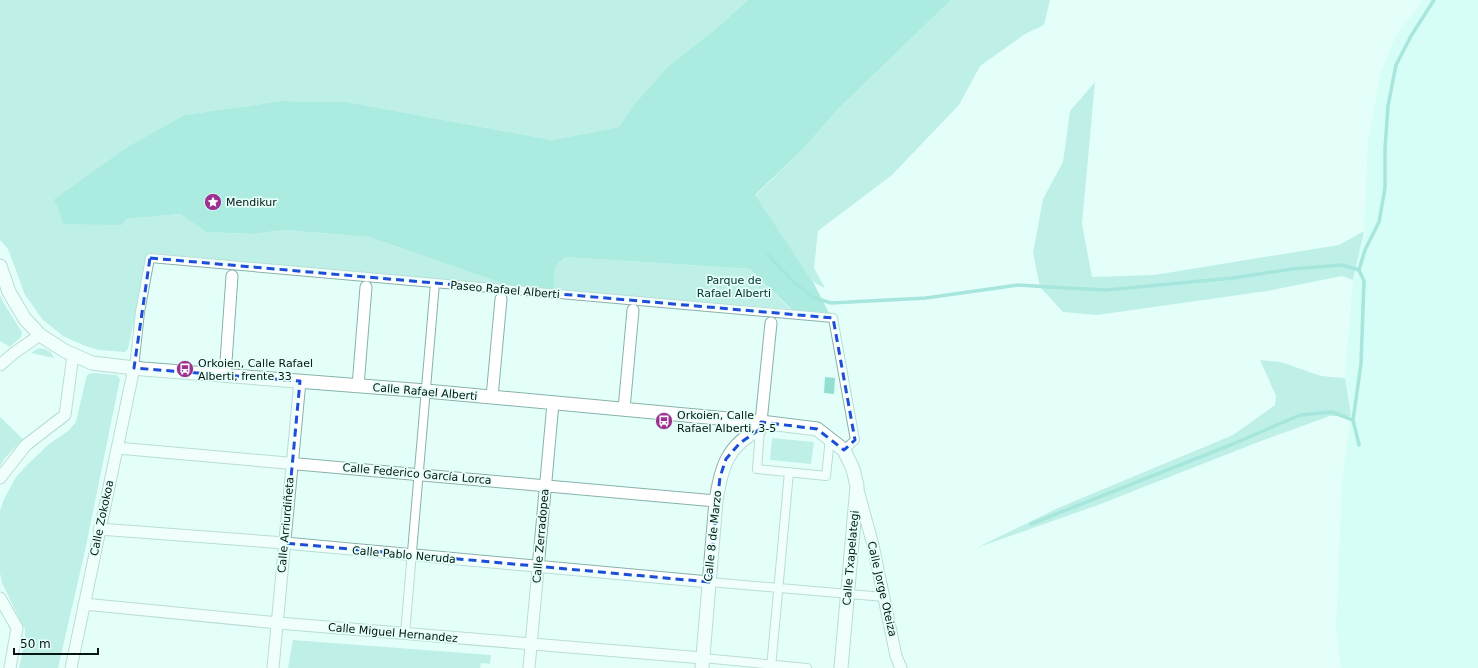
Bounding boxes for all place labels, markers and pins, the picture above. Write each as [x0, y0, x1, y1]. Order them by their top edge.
place icon: Mendikur [203, 192, 223, 212]
place label: Mendikur [226, 196, 277, 209]
place label: Orkoien, Calle Rafael Alberti, frente 33 [198, 357, 313, 383]
bus stop icon: Orkoien, Calle Rafael Alberti, frente 33 [175, 359, 195, 379]
place label: Orkoien, Calle Rafael Alberti, 3-5 [677, 409, 776, 435]
bus stop icon: Orkoien, Calle Rafael Alberti, 3-5 [654, 411, 674, 431]

